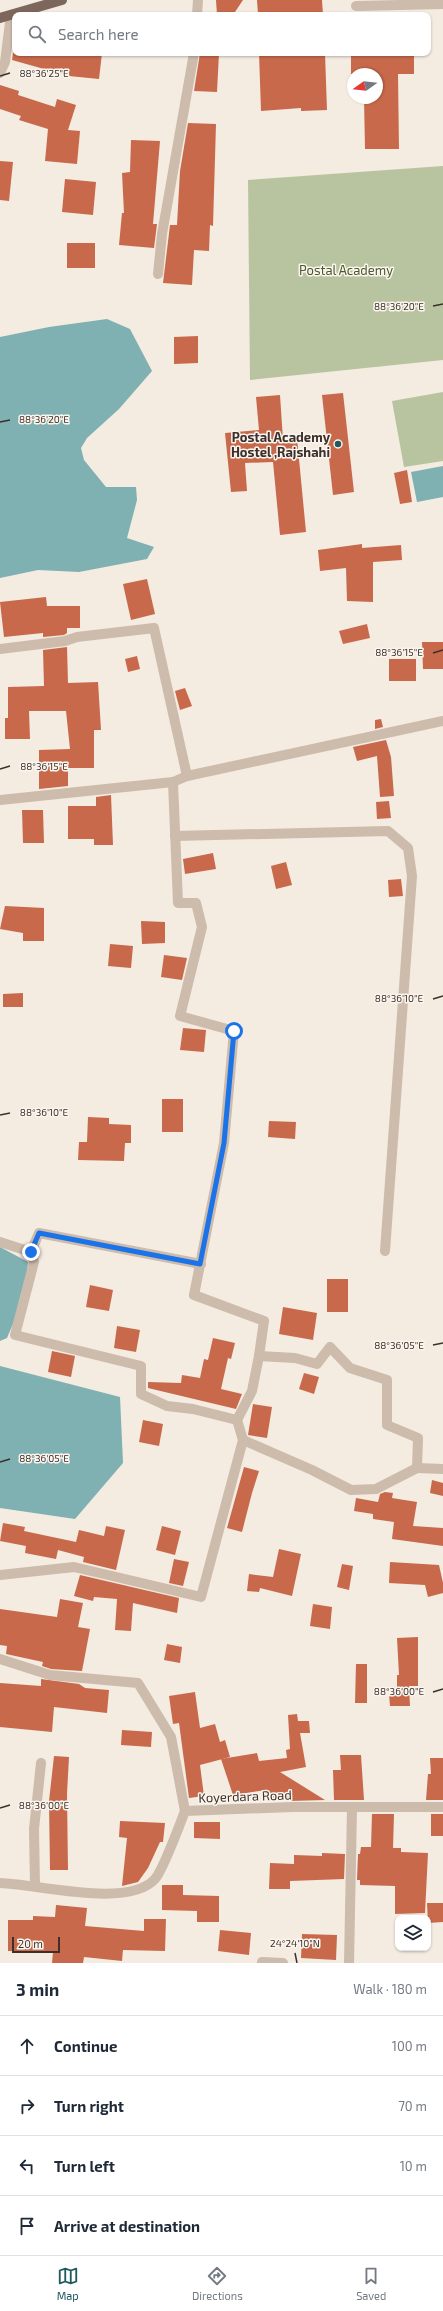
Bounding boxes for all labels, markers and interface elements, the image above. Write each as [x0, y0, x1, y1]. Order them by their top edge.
search box [12, 12, 431, 56]
icon: search [26, 23, 48, 45]
text: Search here [58, 25, 139, 43]
text: 88°36'25"E [19, 67, 69, 79]
north arrow [347, 68, 383, 104]
park label: Postal Academy [299, 262, 393, 278]
text: 88°36'20"E [374, 300, 424, 312]
text: 88°36'20"E [19, 413, 69, 425]
place label: Postal Academy Hostel ,Rajshahi [231, 429, 331, 460]
marker: Postal Academy Hostel ,Rajshahi [333, 439, 343, 449]
text: 88°36'15"E [375, 646, 423, 658]
text: 88°36'15"E [20, 760, 68, 772]
text: 88°36'10"E [375, 992, 424, 1004]
route start [225, 1022, 243, 1040]
text: 88°36'10"E [20, 1106, 69, 1118]
route end [22, 1243, 40, 1261]
text: 88°36'05"E [374, 1339, 424, 1351]
text: 88°36'05"E [19, 1452, 69, 1464]
text: 88°36'00"E [374, 1685, 425, 1697]
street label: Koyerdara Road [198, 1786, 292, 1806]
text: 88°36'00"E [19, 1799, 70, 1811]
map controls [395, 1915, 431, 1951]
button: layers [395, 1915, 431, 1951]
scale bar [12, 1935, 60, 1954]
text: 20 m [18, 1937, 43, 1950]
text: 24°24'10"N [270, 1937, 320, 1949]
text: 3 min [16, 1979, 59, 1999]
text: Walk · 180 m [353, 1981, 427, 1997]
icon: ahead [16, 2035, 38, 2057]
text: Continue [54, 2037, 117, 2055]
text: 100 m [392, 2038, 427, 2054]
icon: right [16, 2095, 38, 2117]
text: Turn right [54, 2097, 124, 2115]
text: 70 m [398, 2098, 427, 2114]
icon: left [16, 2155, 38, 2177]
text: Turn left [54, 2157, 115, 2175]
text: 10 m [400, 2158, 427, 2174]
icon: arrive [16, 2215, 38, 2237]
text: Arrive at destination [54, 2217, 200, 2235]
tab: Map [57, 2265, 79, 2302]
tab: Directions [192, 2265, 243, 2302]
tab: Saved [356, 2265, 386, 2302]

